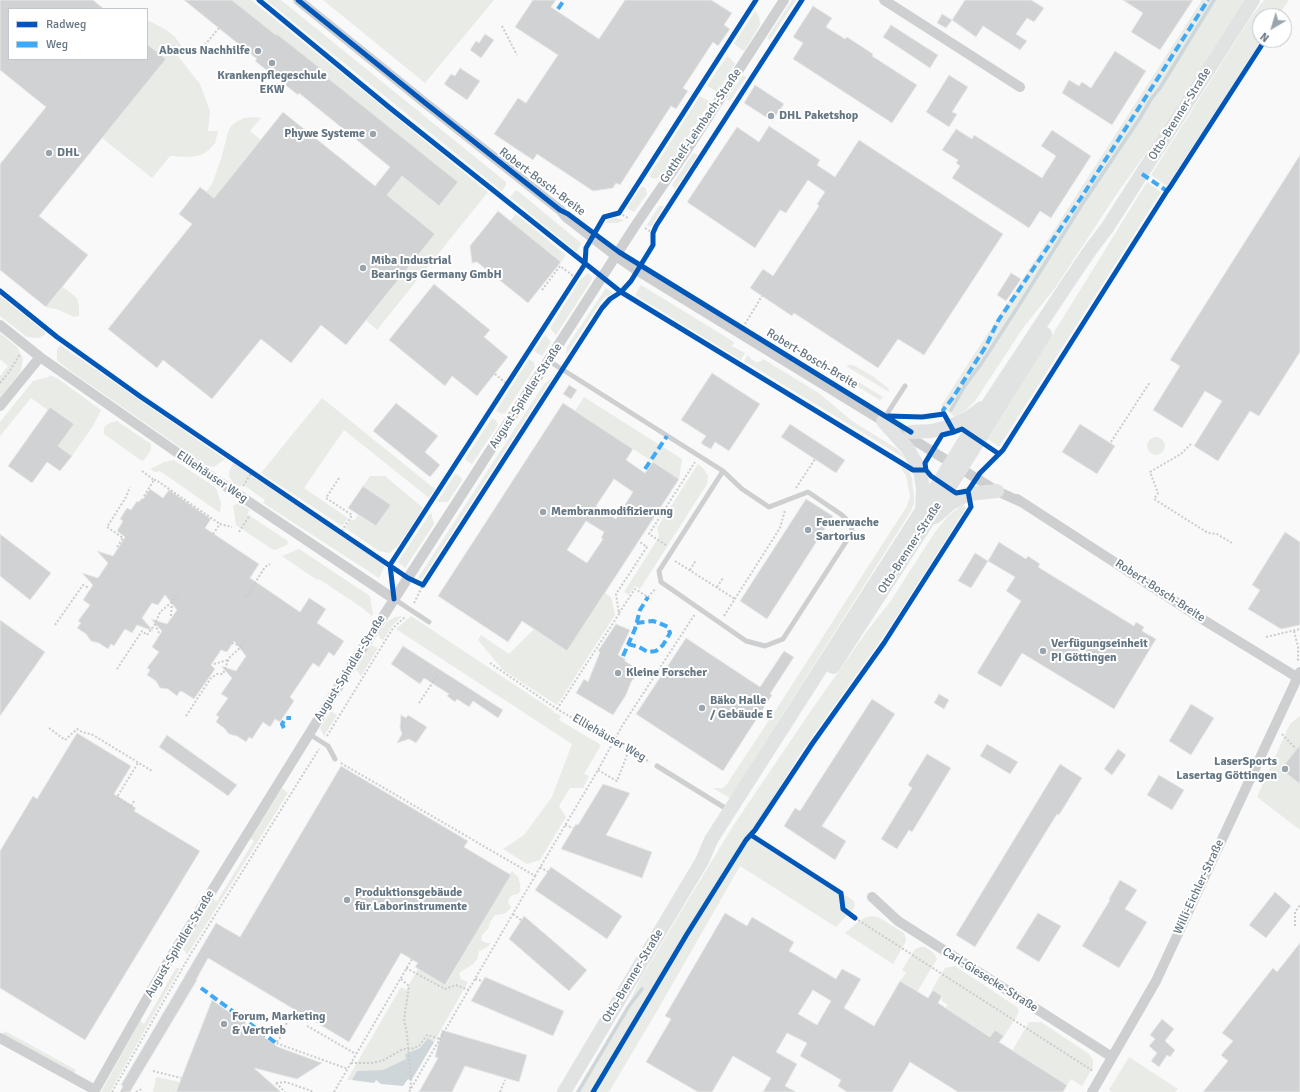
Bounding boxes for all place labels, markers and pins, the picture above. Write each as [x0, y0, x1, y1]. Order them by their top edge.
place label: Abacus Nachhilfe [159, 44, 250, 58]
marker: Abacus Nachhilfe [253, 46, 263, 56]
marker: Krankenpflegeschule EKW [267, 58, 277, 68]
place label: Krankenpflegeschule EKW [217, 69, 327, 97]
place label: DHL Paketshop [779, 109, 858, 123]
marker: DHL Paketshop [766, 111, 776, 121]
place label: Phywe Systeme [284, 127, 365, 141]
marker: Phywe Systeme [368, 129, 378, 139]
place label: DHL [57, 146, 80, 160]
marker: DHL [44, 148, 54, 158]
place label: Miba Industrial Bearings Germany GmbH [371, 254, 502, 282]
marker: Miba Industrial Bearings Germany GmbH [358, 263, 368, 273]
place label: Membranmodifizierung [551, 505, 673, 519]
marker: Membranmodifizierung [538, 507, 548, 517]
place label: Feuerwache Sartorius [816, 516, 879, 544]
marker: Feuerwache Sartorius [803, 525, 813, 535]
place label: Verfügungseinheit PI Göttingen [1051, 637, 1148, 665]
marker: Verfügungseinheit PI Göttingen [1038, 646, 1048, 656]
place label: Kleine Forscher [626, 666, 707, 680]
marker: Kleine Forscher [613, 668, 623, 678]
place label: Bäko Halle / Gebäude E [710, 694, 773, 722]
marker: Bäko Halle / Gebäude E [697, 703, 707, 713]
place label: LaserSports Lasertag Göttingen [1176, 755, 1277, 783]
marker: LaserSports Lasertag Göttingen [1280, 764, 1290, 774]
place label: Produktionsgebäude für Laborinstrumente [355, 886, 467, 914]
marker: Produktionsgebäude für Laborinstrumente [342, 895, 352, 905]
place label: Forum, Marketing & Vertrieb [232, 1010, 326, 1038]
marker: Forum, Marketing & Vertrieb [219, 1019, 229, 1029]

